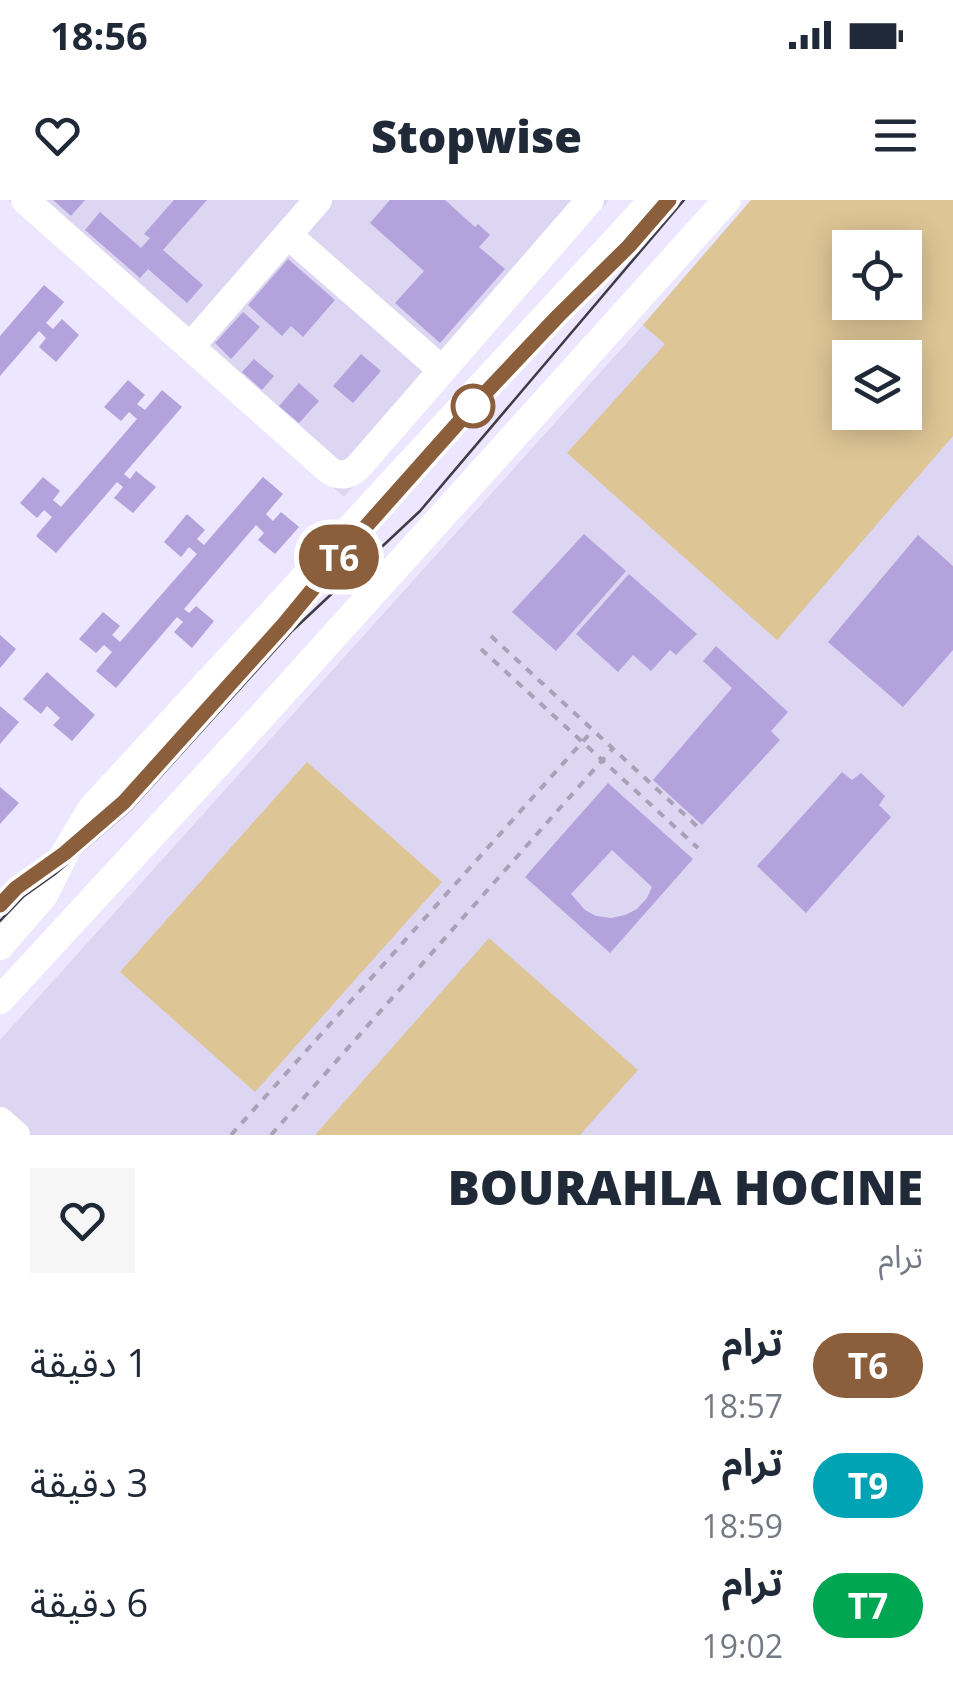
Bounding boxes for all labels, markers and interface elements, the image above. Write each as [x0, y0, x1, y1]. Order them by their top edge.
text: 18:56 [50, 9, 148, 61]
text: Stopwise [371, 105, 582, 166]
icon: heart [30, 108, 85, 163]
icon: menu [868, 108, 923, 163]
map controls [832, 230, 922, 430]
button: locate [832, 230, 922, 320]
button: layers [832, 340, 922, 430]
unlabelled marker [452, 385, 494, 427]
line badge: T6 [294, 524, 384, 590]
text: T6 [319, 534, 359, 581]
text: BOURAHLA HOCINE [447, 1154, 923, 1219]
button: heart [30, 1168, 135, 1273]
text: ترام [878, 1234, 923, 1277]
text: ترام [722, 1315, 783, 1367]
text: 1 دقيقة [30, 1336, 148, 1388]
text: T6 [848, 1342, 888, 1389]
text: 18:57 [701, 1384, 783, 1427]
text: ترام [722, 1435, 783, 1487]
text: 3 دقيقة [30, 1456, 148, 1508]
text: T9 [848, 1462, 888, 1509]
text: 18:59 [701, 1504, 783, 1547]
text: ترام [722, 1555, 783, 1607]
text: 6 دقيقة [30, 1576, 148, 1628]
text: T7 [848, 1582, 888, 1629]
text: 19:02 [701, 1624, 783, 1667]

